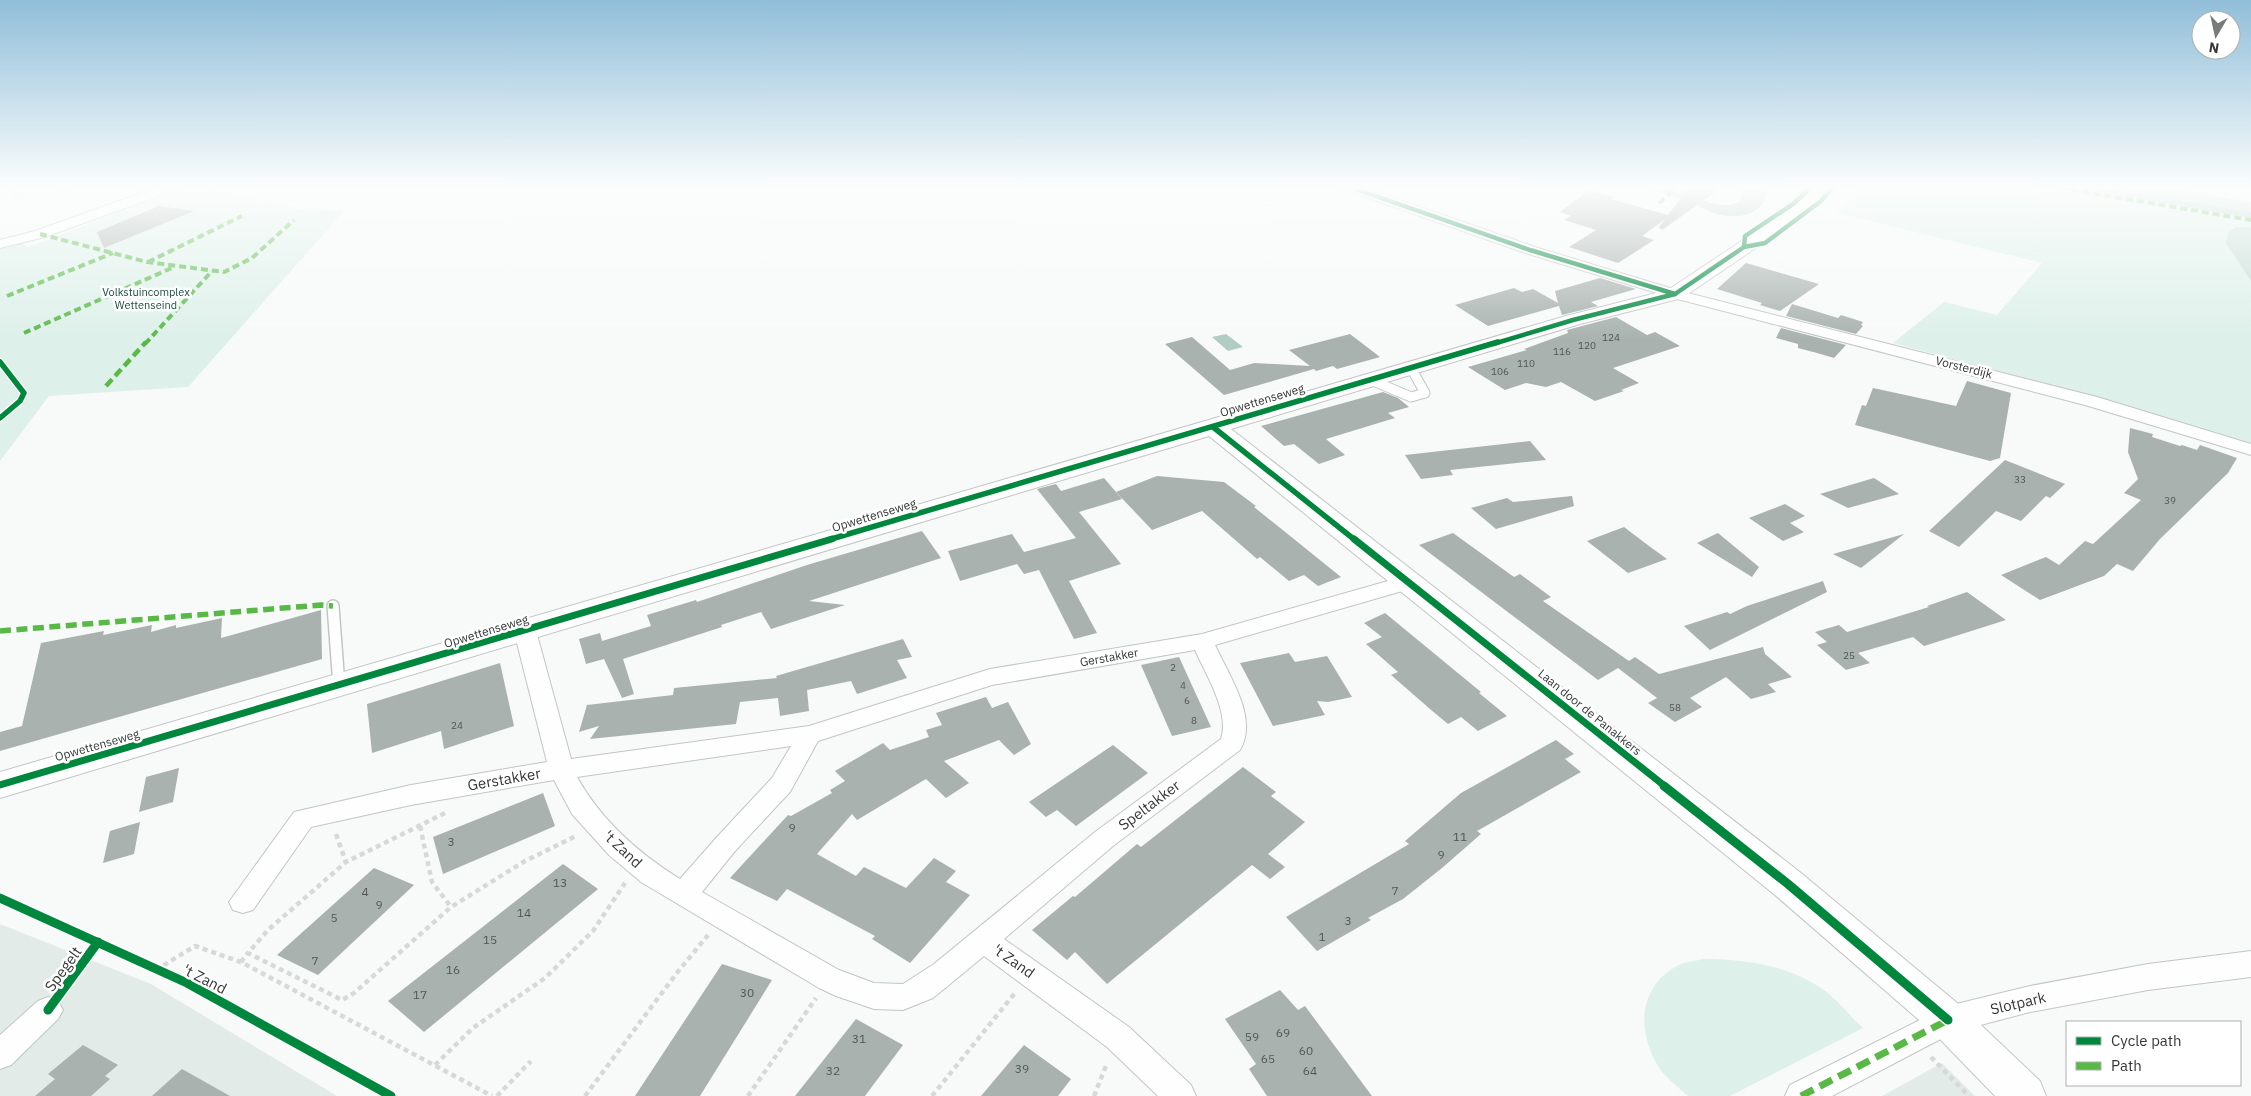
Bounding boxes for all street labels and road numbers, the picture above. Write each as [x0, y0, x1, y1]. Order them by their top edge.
street label: Vorsterdijk [1934, 353, 1995, 381]
street label: Opwettenseweg [1218, 380, 1307, 420]
street label: Opwettenseweg [830, 495, 919, 535]
street label: Opwettenseweg [442, 611, 531, 651]
street label: Gerstakker [1079, 644, 1140, 670]
street label: Laan door de Panakkers [1535, 666, 1645, 758]
street label: Opwettenseweg [53, 726, 142, 764]
street label: Gerstakker [466, 763, 543, 795]
street label: Speltakker [1114, 775, 1184, 834]
street label: 't Zand [600, 826, 646, 872]
street label: 't Zand [990, 940, 1038, 982]
street label: Spegelt [40, 943, 86, 995]
street label: 't Zand [180, 960, 230, 998]
street label: Slotpark [1988, 987, 2048, 1019]

